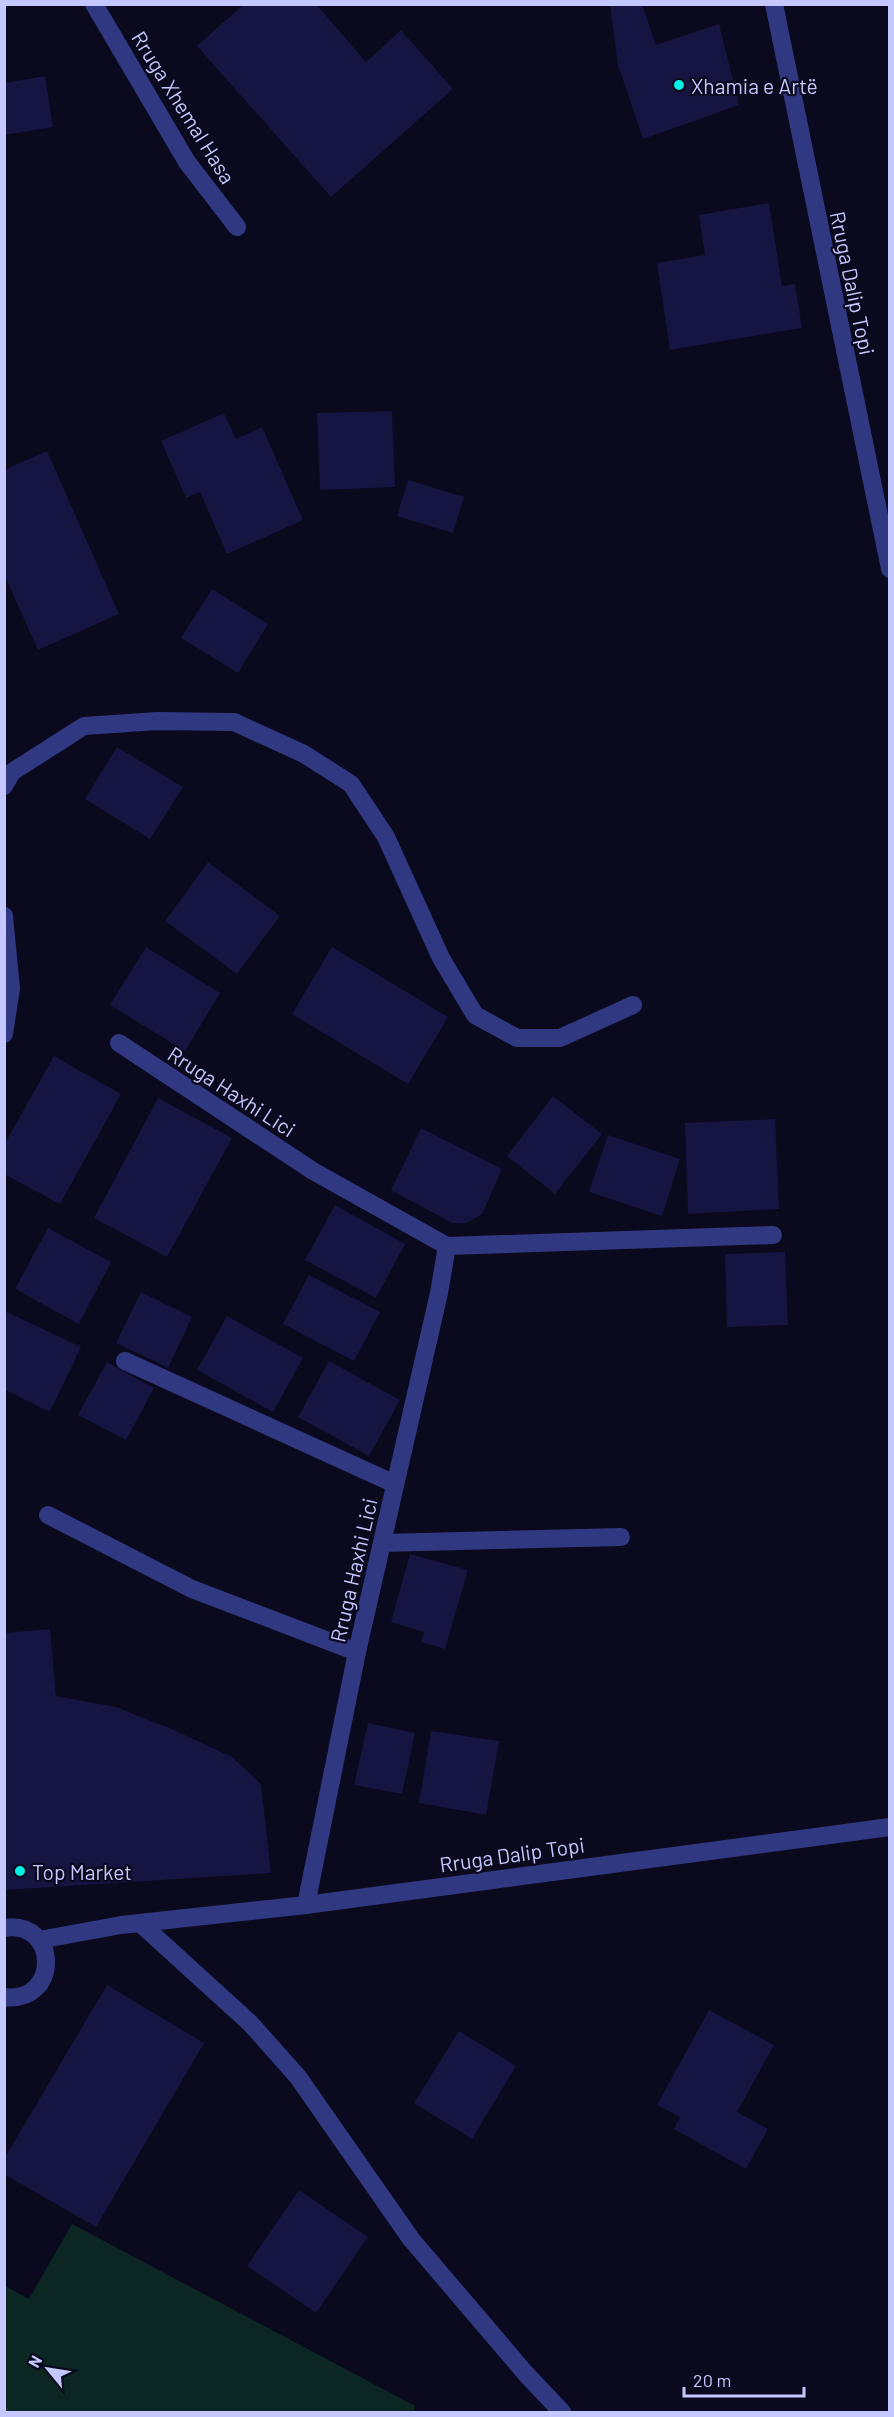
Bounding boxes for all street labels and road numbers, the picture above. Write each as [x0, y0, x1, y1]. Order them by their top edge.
street label: Rruga Xhemal Hasa [127, 26, 241, 188]
street label: Rruga Dalip Topi [826, 209, 880, 357]
street label: Rruga Haxhi Lici [164, 1041, 300, 1141]
street label: Rruga Haxhi Lici [324, 1496, 382, 1644]
street label: Rruga Dalip Topi [438, 1831, 586, 1877]

